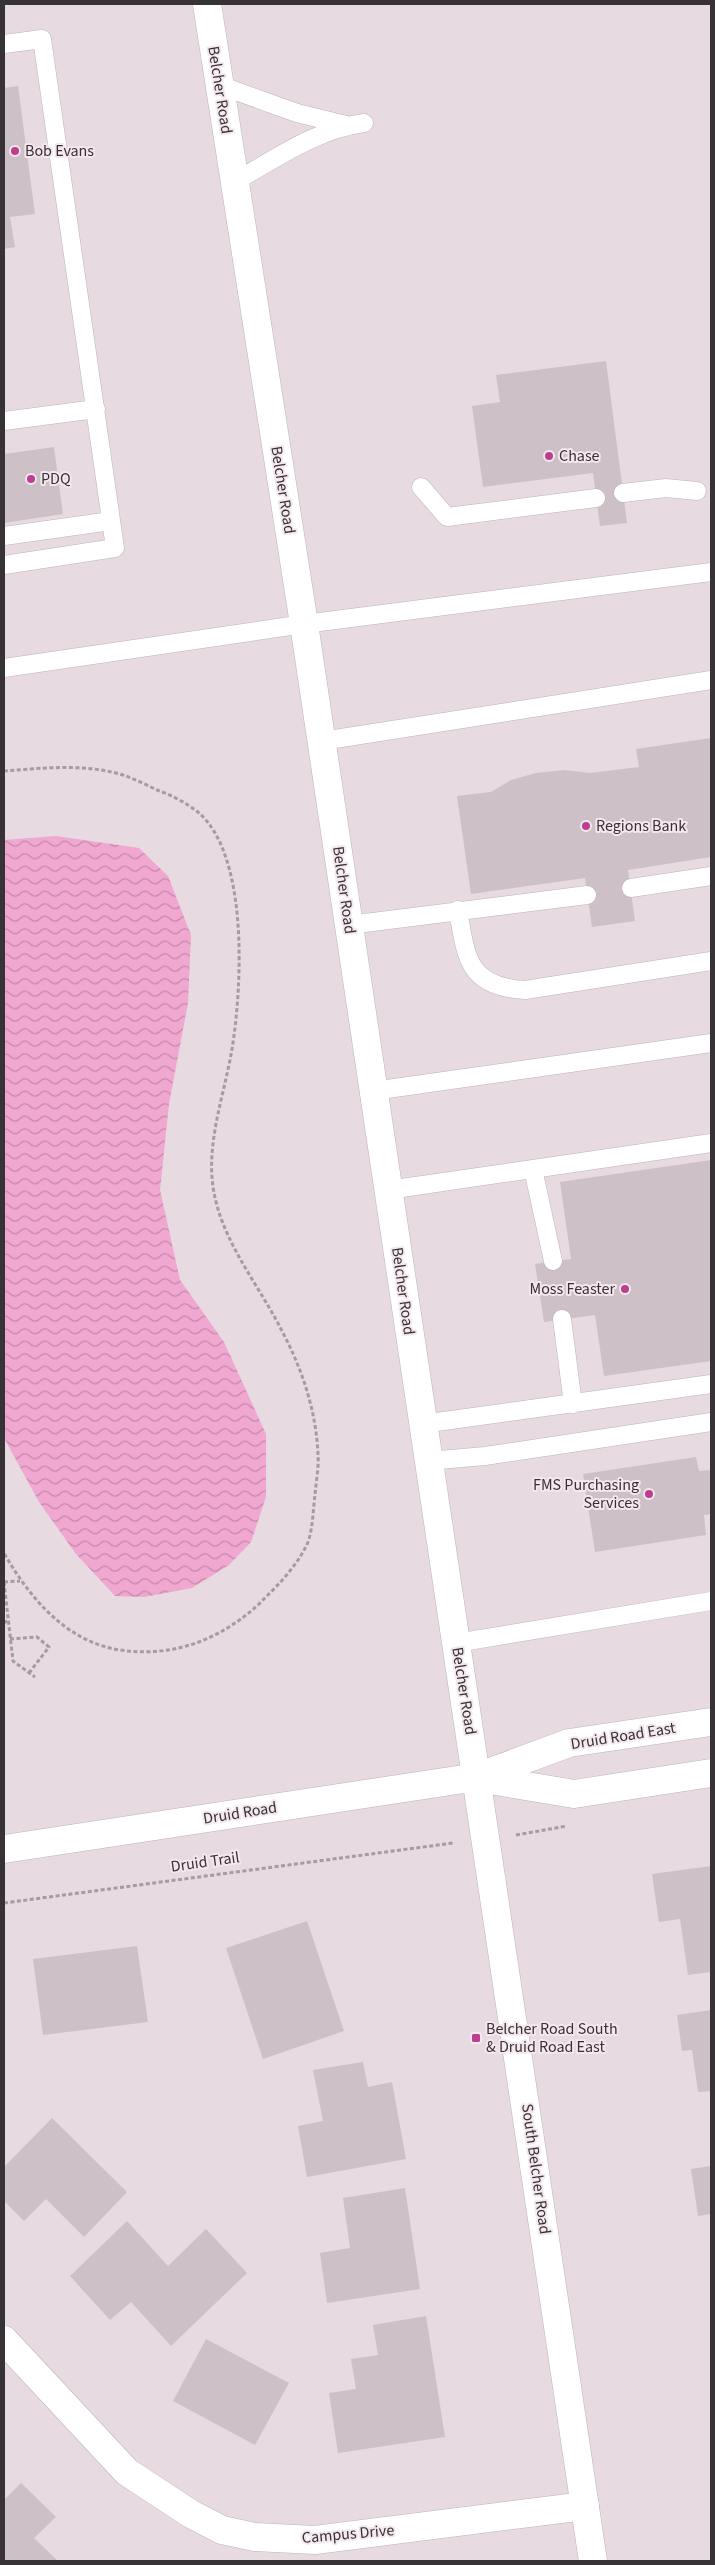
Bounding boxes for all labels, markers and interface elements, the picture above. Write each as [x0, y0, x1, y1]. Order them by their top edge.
street label: Belcher Road [202, 45, 238, 135]
place label: Bob Evans [25, 140, 94, 162]
marker: Bob Evans [9, 145, 21, 157]
street label: Belcher Road [265, 445, 301, 535]
place label: Chase [559, 445, 600, 467]
marker: Chase [543, 450, 555, 462]
place label: PDQ [41, 468, 71, 490]
marker: PDQ [25, 473, 37, 485]
place label: Regions Bank [596, 815, 686, 837]
marker: Regions Bank [580, 820, 592, 832]
street label: Belcher Road [327, 845, 361, 935]
street label: Belcher Road [386, 1246, 420, 1336]
place label: Moss Feaster [530, 1278, 615, 1300]
marker: Moss Feaster [619, 1283, 631, 1295]
place label: FMS Purchasing Services [533, 1474, 639, 1514]
marker: FMS Purchasing Services [643, 1488, 655, 1500]
street label: Belcher Road [446, 1646, 482, 1736]
street label: Druid Road East [569, 1717, 678, 1755]
street label: Druid Road [202, 1796, 278, 1830]
street label: Druid Trail [169, 1846, 241, 1878]
place label: Belcher Road South & Druid Road East [486, 2018, 618, 2058]
marker: Belcher Road South & Druid Road East [470, 2032, 482, 2044]
street label: South Belcher Road [516, 2102, 556, 2236]
street label: Campus Drive [301, 2519, 395, 2549]

